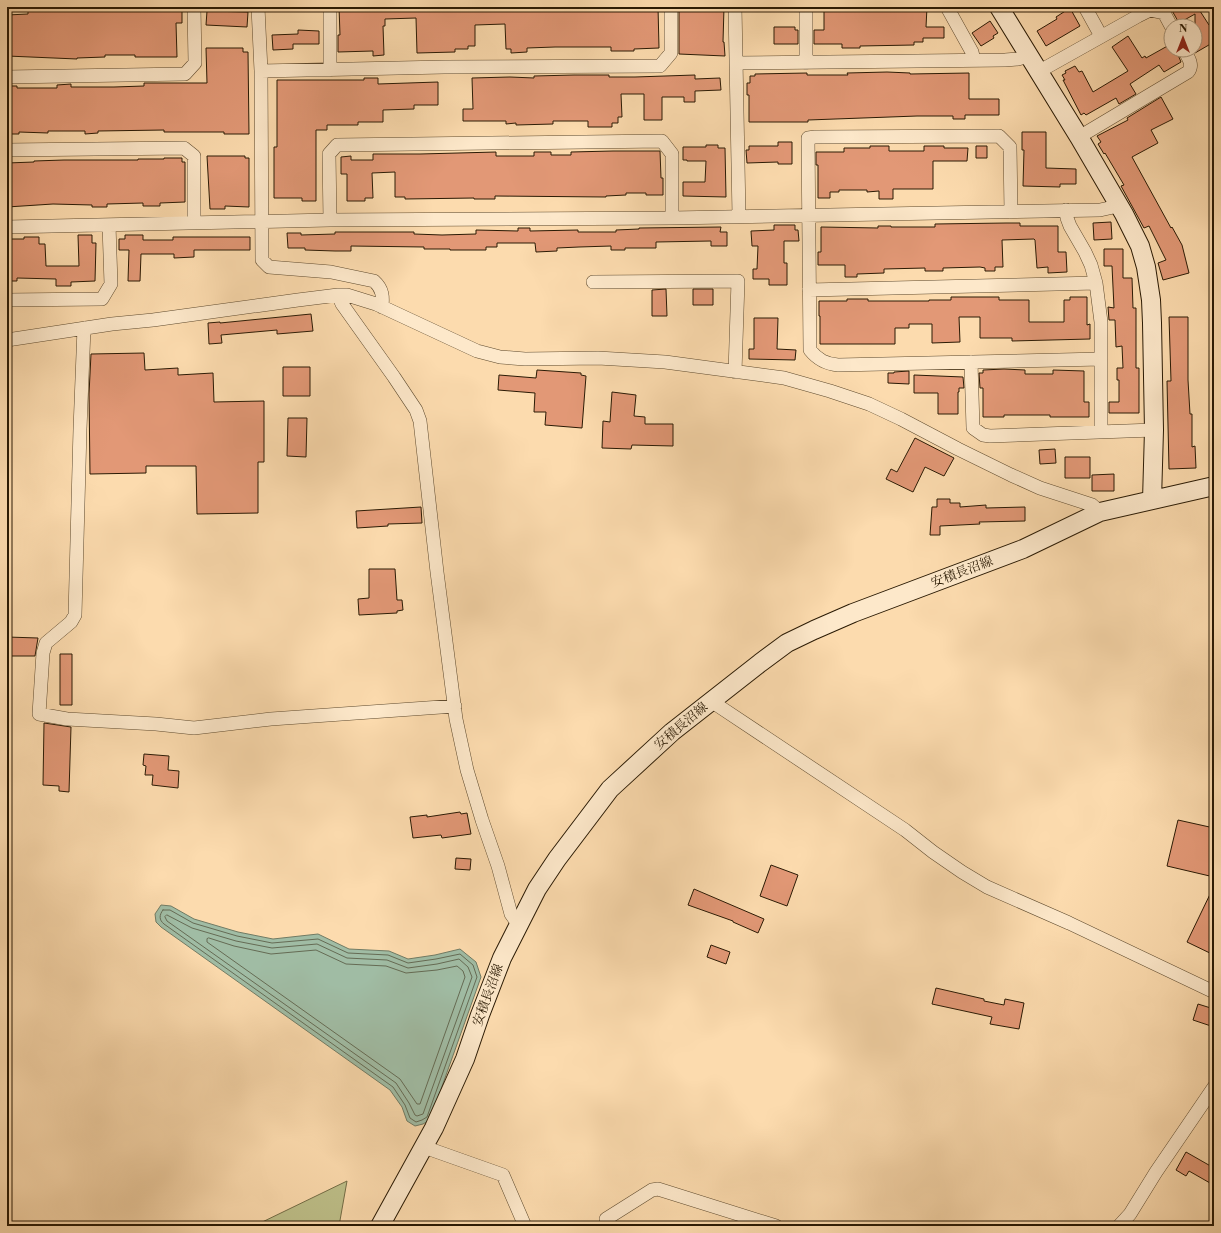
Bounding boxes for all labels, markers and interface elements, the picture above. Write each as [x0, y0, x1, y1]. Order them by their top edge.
north arrow [1163, 18, 1203, 58]
text: N [1179, 22, 1188, 36]
street label: 安積長沼線 [929, 553, 995, 591]
street label: 安積長沼線 [651, 699, 711, 753]
street label: 安積長沼線 [469, 962, 507, 1028]

